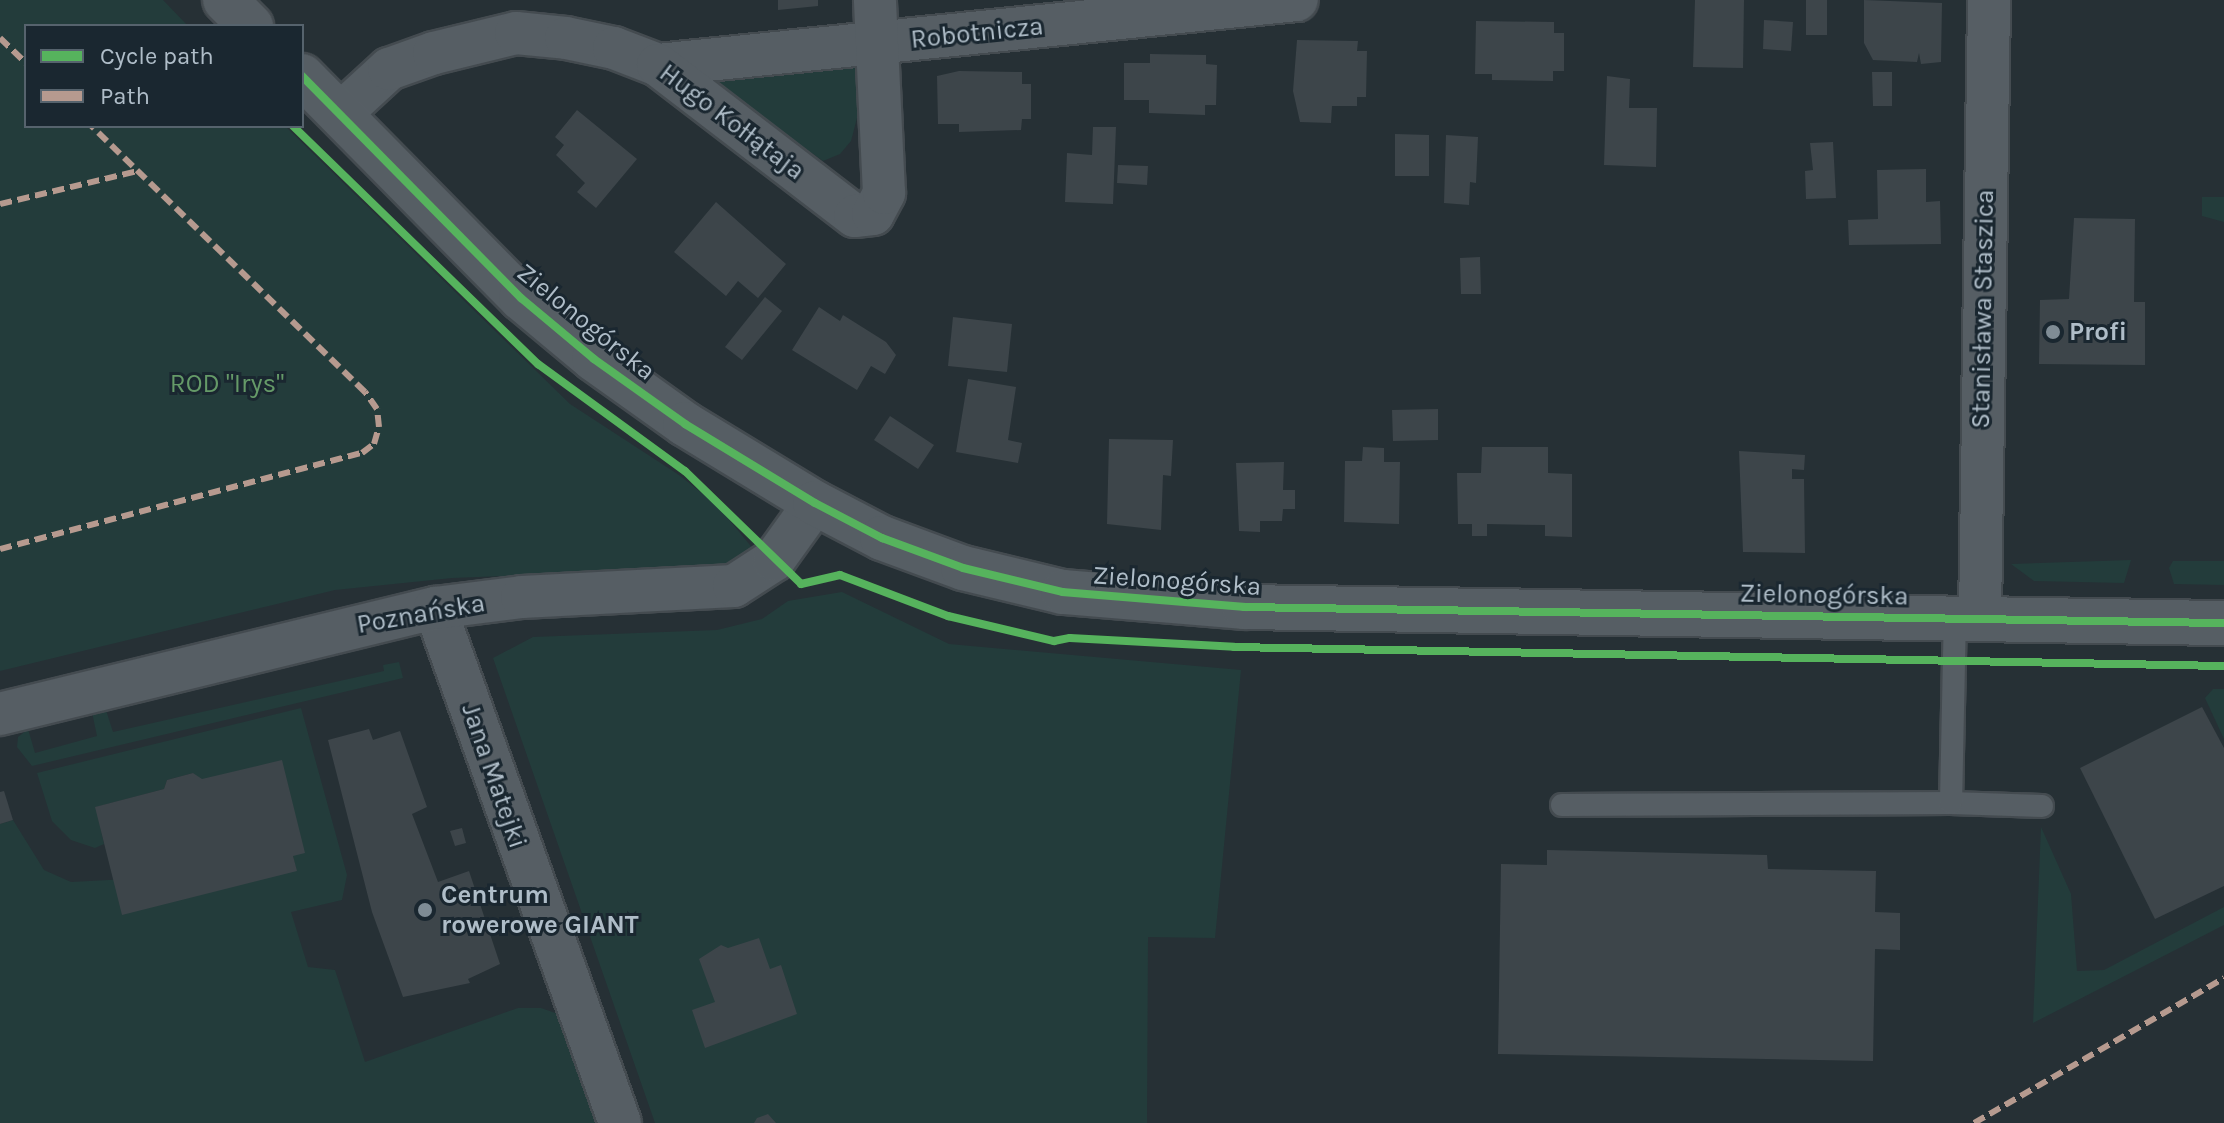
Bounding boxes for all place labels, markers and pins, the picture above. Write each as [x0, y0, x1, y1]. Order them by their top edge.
place label: Profi [2069, 316, 2127, 348]
marker: Profi [2044, 323, 2062, 341]
place label: Centrum rowerowe GIANT [441, 879, 639, 940]
marker: Centrum rowerowe GIANT [416, 901, 434, 919]

